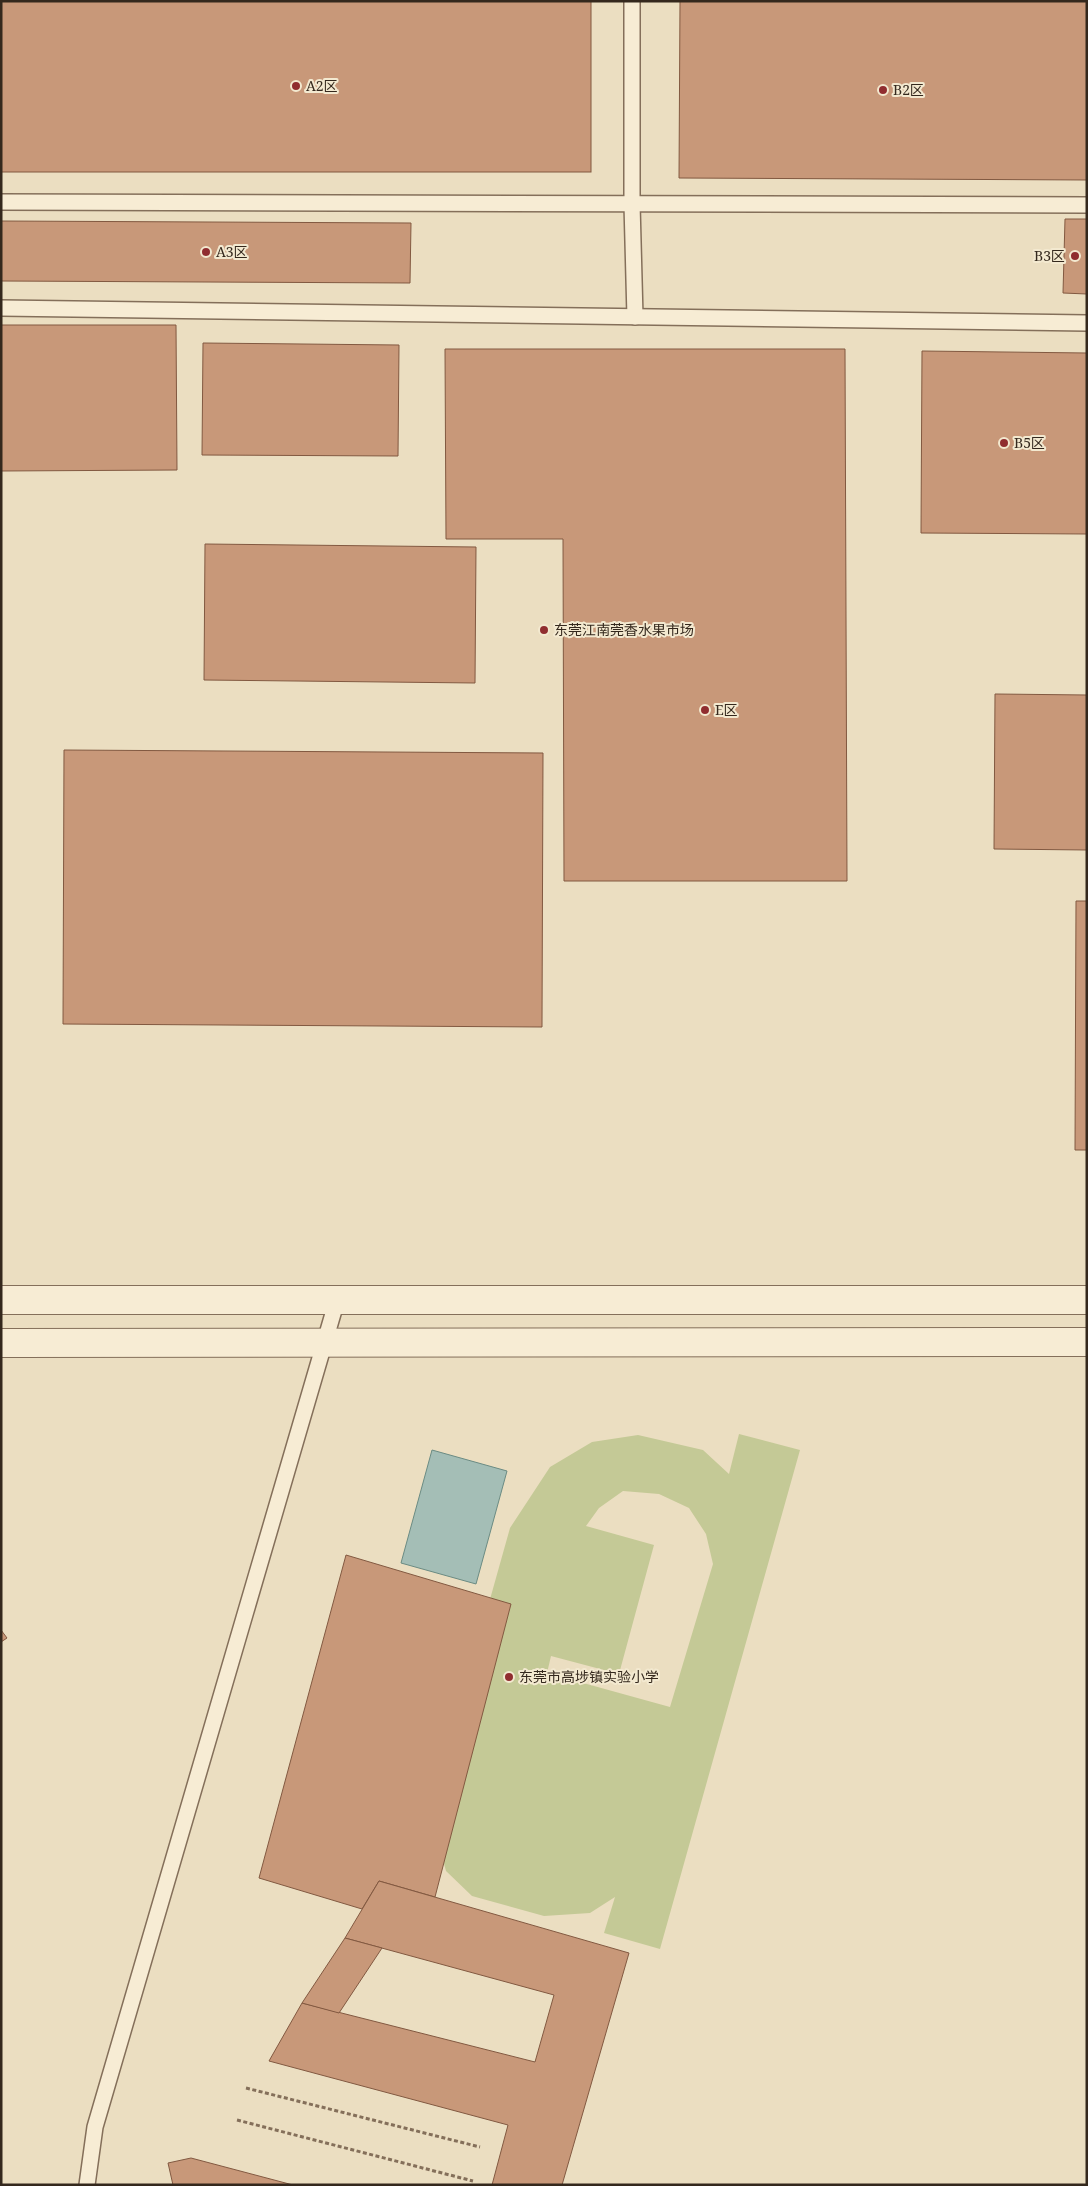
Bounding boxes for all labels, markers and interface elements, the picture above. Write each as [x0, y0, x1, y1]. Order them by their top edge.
place label: A2区 [306, 76, 338, 95]
marker: A2区 [290, 80, 302, 92]
place label: B2区 [893, 80, 924, 99]
marker: B2区 [877, 84, 889, 96]
place label: A3区 [216, 242, 248, 261]
marker: A3区 [200, 246, 212, 258]
place label: B3区 [1034, 246, 1065, 265]
marker: B3区 [1069, 250, 1081, 262]
place label: B5区 [1014, 433, 1045, 452]
marker: B5区 [998, 437, 1010, 449]
place label: 东莞江南莞香水果市场 [554, 620, 694, 639]
marker: 东莞江南莞香水果市场 [538, 624, 550, 636]
place label: E区 [715, 700, 738, 719]
marker: E区 [699, 704, 711, 716]
place label: 东莞市高埗镇实验小学 [519, 1667, 659, 1686]
marker: 东莞市高埗镇实验小学 [503, 1671, 515, 1683]

